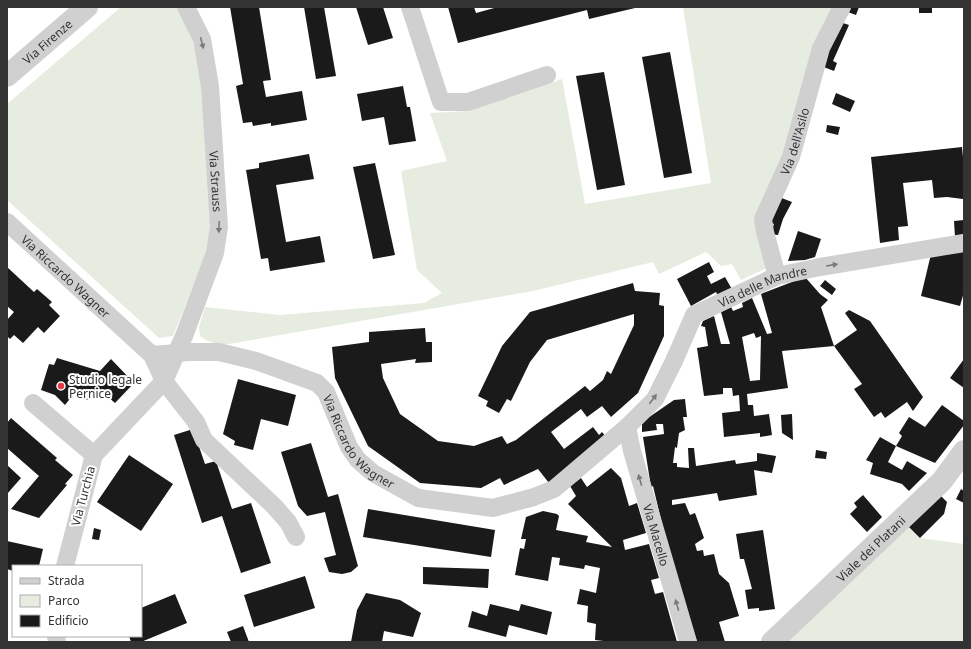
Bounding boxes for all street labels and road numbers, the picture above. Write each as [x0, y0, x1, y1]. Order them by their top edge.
street label: Via Firenze [19, 15, 76, 68]
street label: Via dell'Asilo [776, 106, 813, 177]
street label: Via Strauss [206, 150, 227, 213]
street label: Via Riccardo Wagner [18, 231, 114, 321]
street label: Via delle Mandre [715, 261, 809, 311]
street label: Via Riccardo Wagner [319, 392, 398, 492]
street label: Via Turchia [67, 464, 99, 528]
street label: Via Macello [639, 502, 674, 568]
street label: Viale dei Platani [833, 512, 909, 585]

